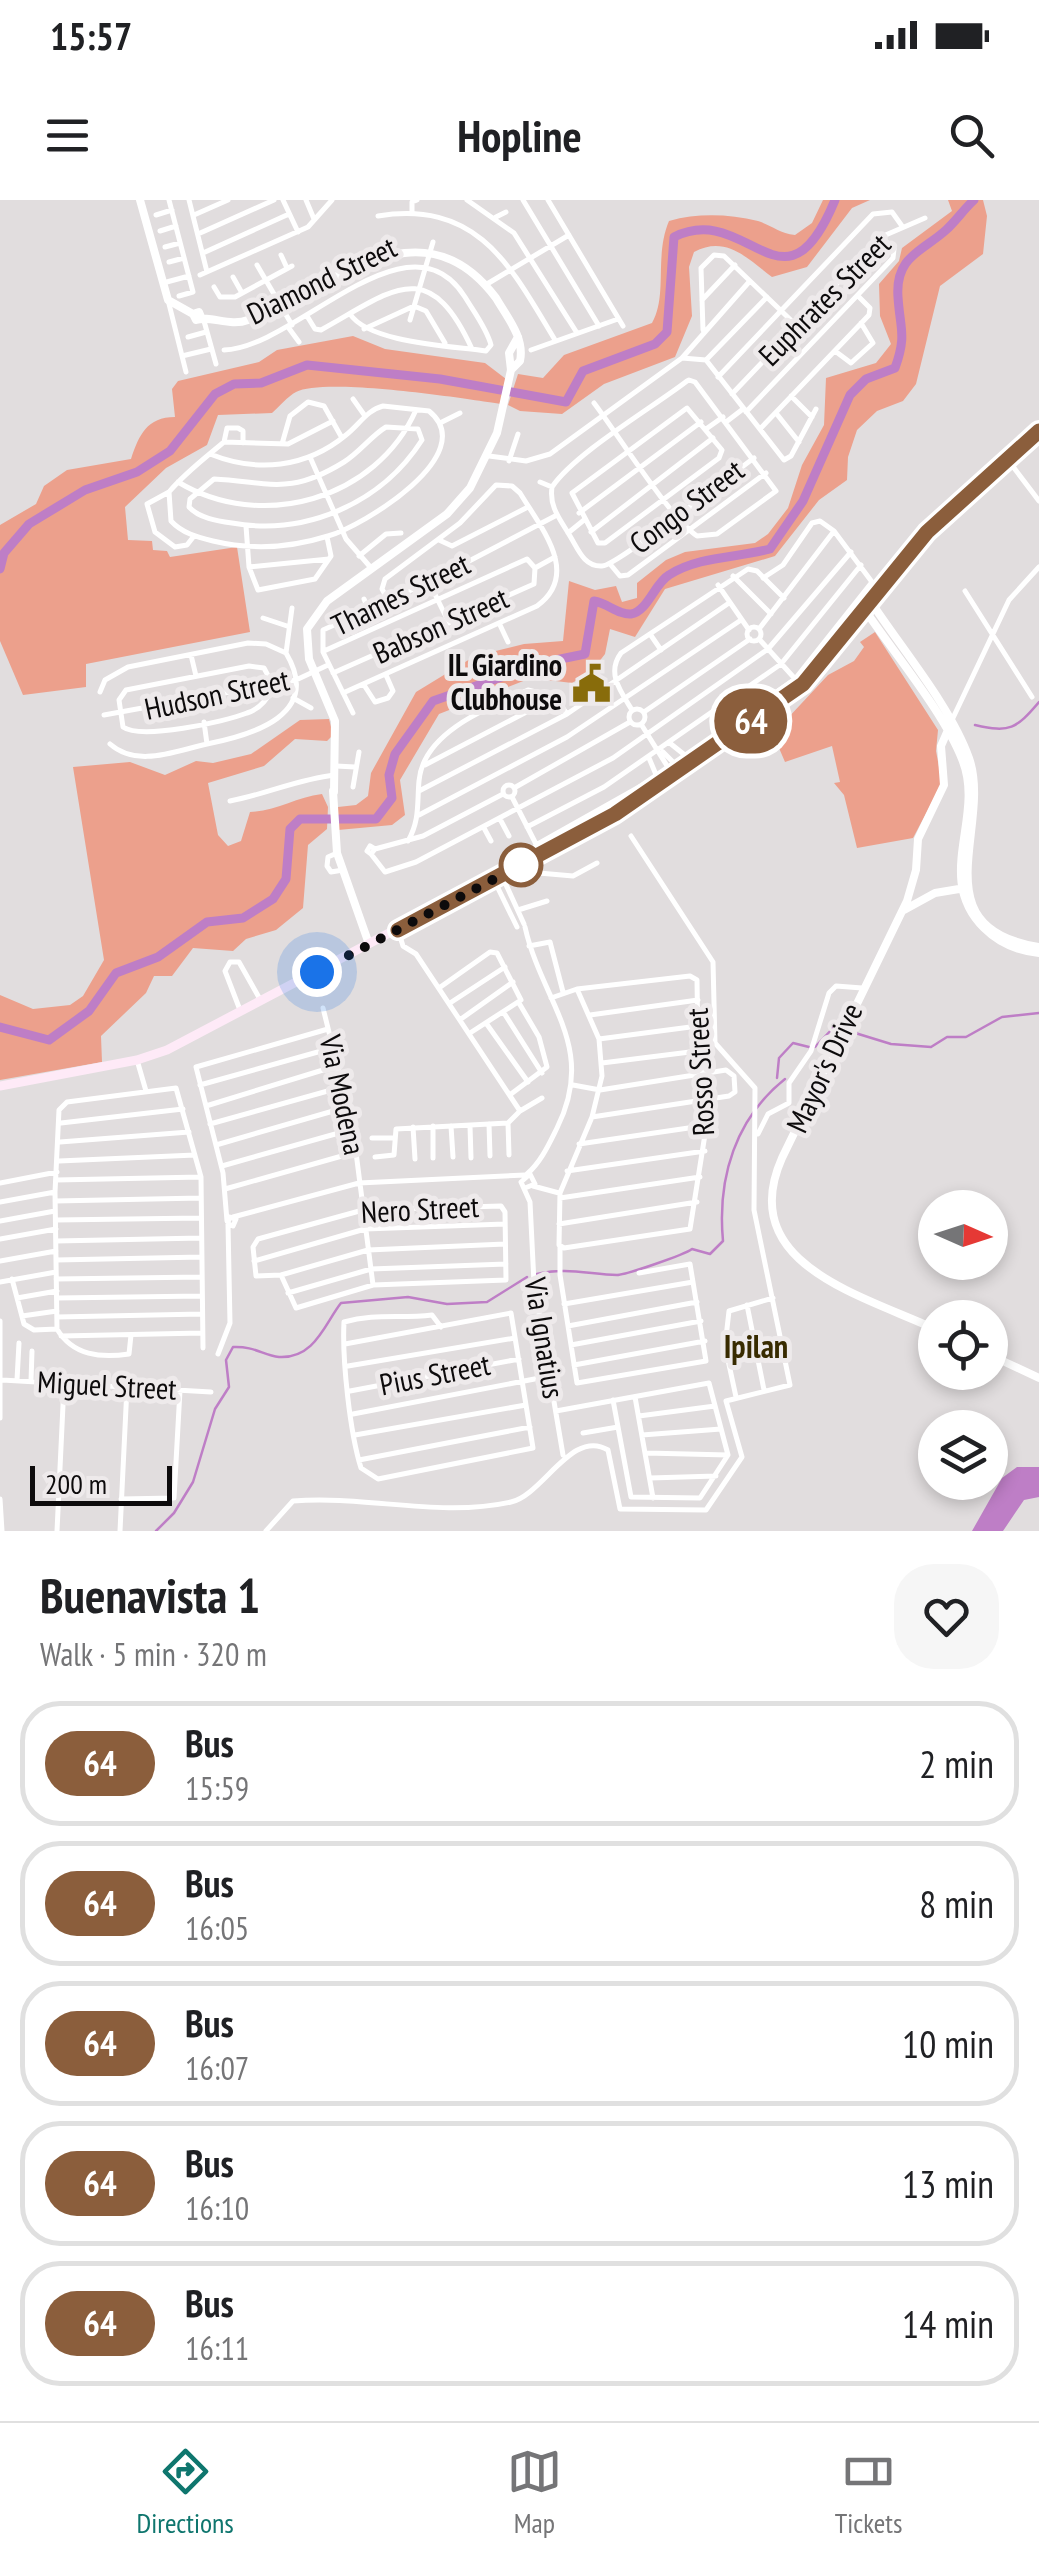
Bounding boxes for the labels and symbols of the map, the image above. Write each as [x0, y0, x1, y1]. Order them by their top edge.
street label: Euphrates Street [750, 224, 899, 373]
street label: Diamond Street [240, 226, 403, 333]
street label: Congo Street [621, 450, 752, 562]
street label: Thames Street [325, 543, 477, 644]
street label: Babson Street [367, 577, 515, 672]
place label: IL Giardino Clubhouse [448, 645, 562, 718]
street label: Hudson Street [141, 659, 293, 728]
public building icon: IL Giardino Clubhouse [571, 662, 613, 704]
line badge: 64 [706, 688, 796, 754]
unlabelled marker [500, 844, 542, 886]
your location [292, 947, 342, 997]
street label: Mayor's Drive [777, 996, 871, 1138]
street label: Rosso Street [677, 1006, 722, 1137]
street label: Via Modena [312, 1030, 375, 1158]
street label: Nero Street [360, 1186, 481, 1231]
north arrow [918, 1190, 1008, 1280]
street label: Via Ignatius [517, 1274, 574, 1401]
district label: Ipilan [724, 1325, 788, 1367]
street label: Pius Street [376, 1344, 494, 1403]
street label: Miguel Street [36, 1361, 178, 1408]
scale bar [30, 1461, 172, 1506]

